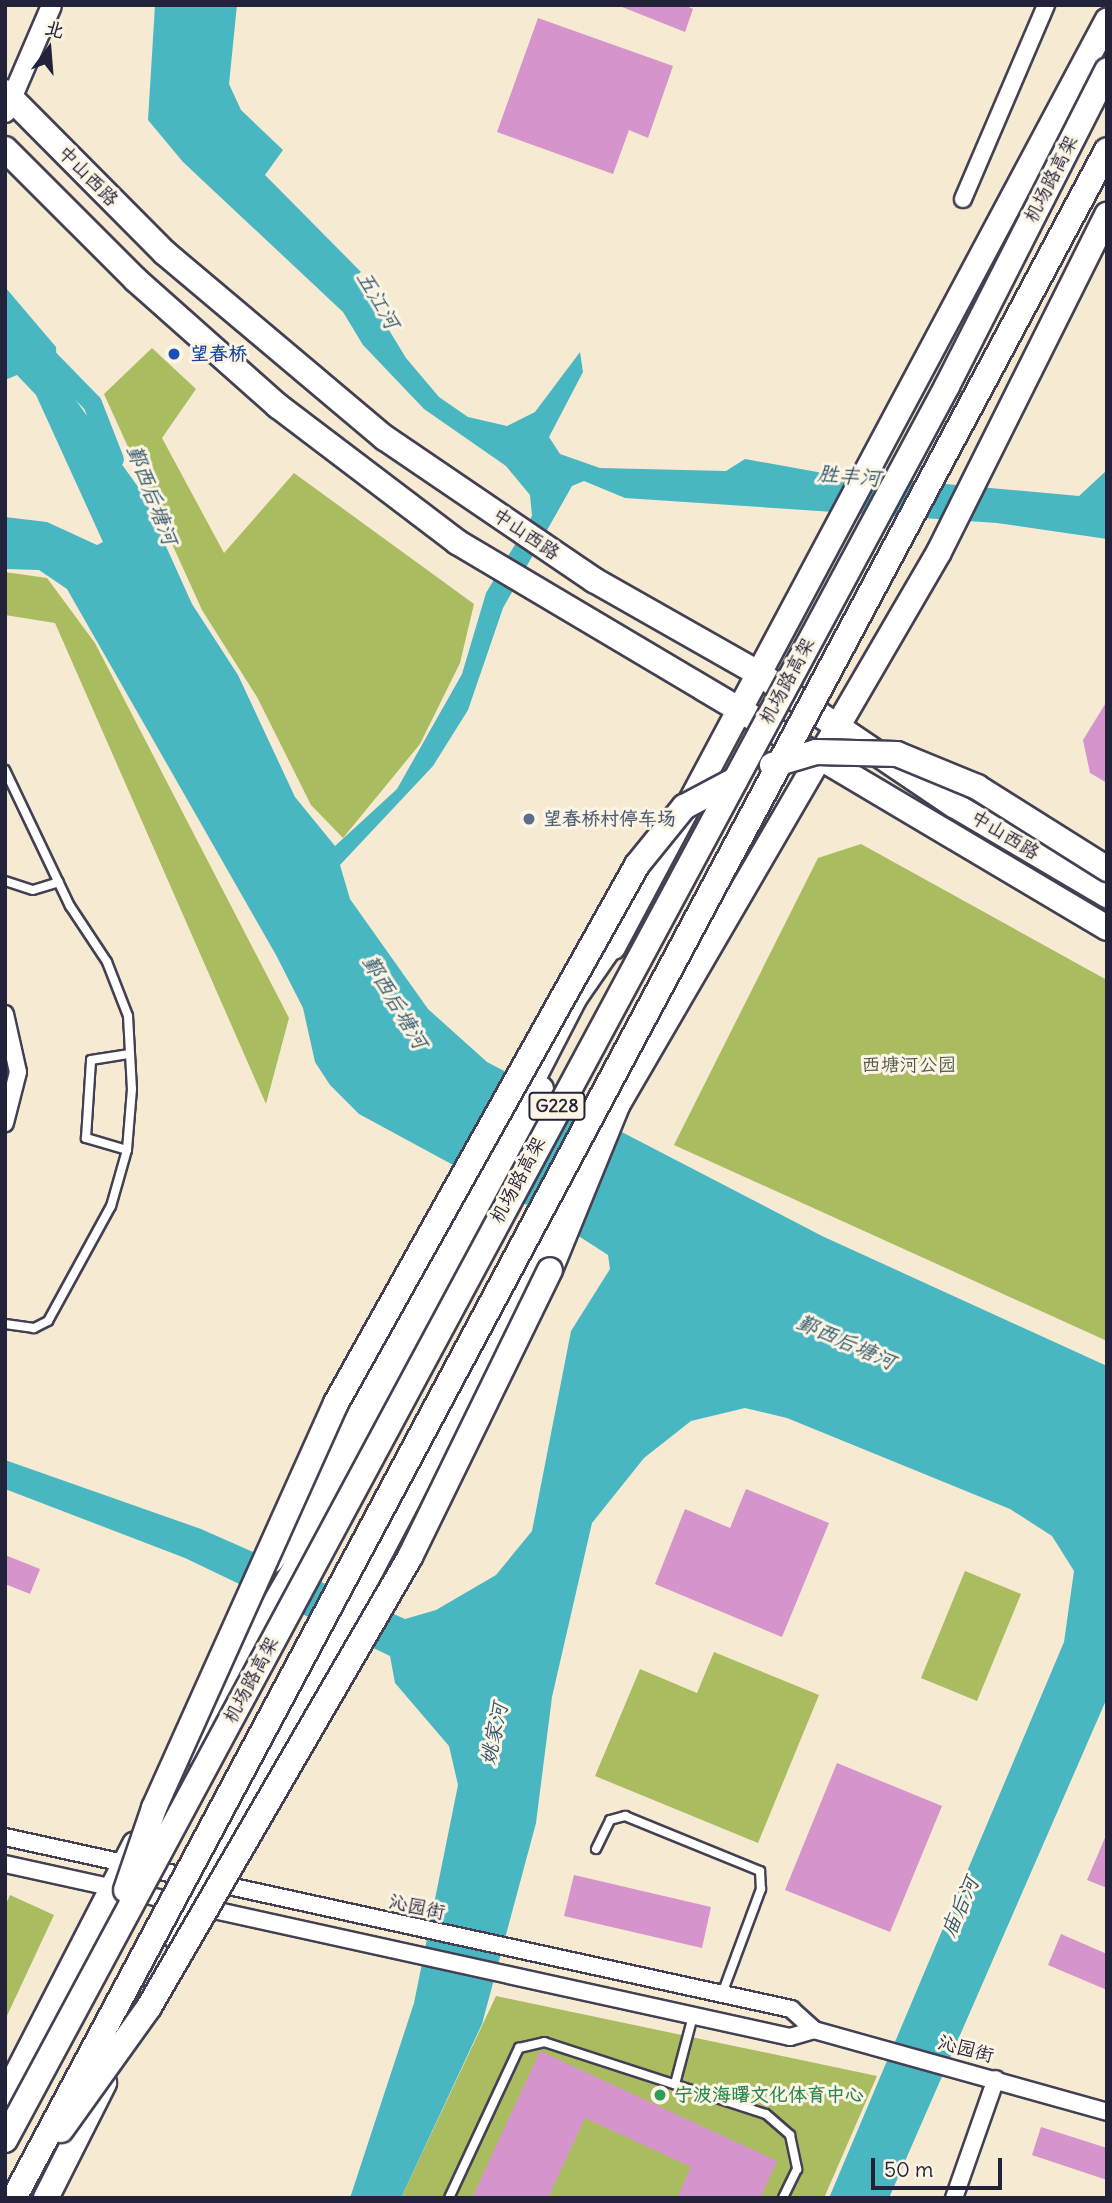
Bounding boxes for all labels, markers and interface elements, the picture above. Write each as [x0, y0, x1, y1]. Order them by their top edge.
north arrow [14, 14, 84, 84]
text: 北 [42, 15, 67, 43]
street label: 机场路高架 [1019, 132, 1083, 226]
street label: 中山西路 [53, 141, 123, 211]
water label: 五江河 [351, 266, 405, 334]
place label: 望春桥 [190, 343, 247, 365]
marker: 望春桥 [164, 344, 184, 364]
water label: 鄞西后塘河 [121, 441, 183, 549]
water label: 胜丰河 [817, 461, 881, 491]
street label: 中山西路 [488, 503, 564, 565]
street label: 机场路高架 [755, 634, 819, 728]
street label: 中山西路 [967, 806, 1043, 864]
place label: 望春桥村停车场 [543, 808, 676, 830]
marker: 望春桥村停车场 [521, 811, 537, 827]
water label: 鄞西后塘河 [357, 951, 433, 1053]
park label: 西塘河公园 [862, 1054, 956, 1076]
road number: G228 [527, 1092, 587, 1120]
street label: 机场路高架 [486, 1133, 550, 1227]
water label: 鄞西后塘河 [793, 1309, 899, 1375]
street label: 机场路高架 [219, 1633, 283, 1727]
water label: 姚家河 [475, 1701, 513, 1767]
water label: 庙后河 [936, 1873, 984, 1941]
street label: 沁园街 [387, 1890, 447, 1924]
street label: 沁园街 [936, 2031, 996, 2067]
place label: 宁波海曙文化体育中心 [674, 2084, 864, 2106]
marker: 宁波海曙文化体育中心 [652, 2087, 668, 2103]
scale bar [874, 2144, 1005, 2188]
text: 50 m [884, 2156, 933, 2183]

